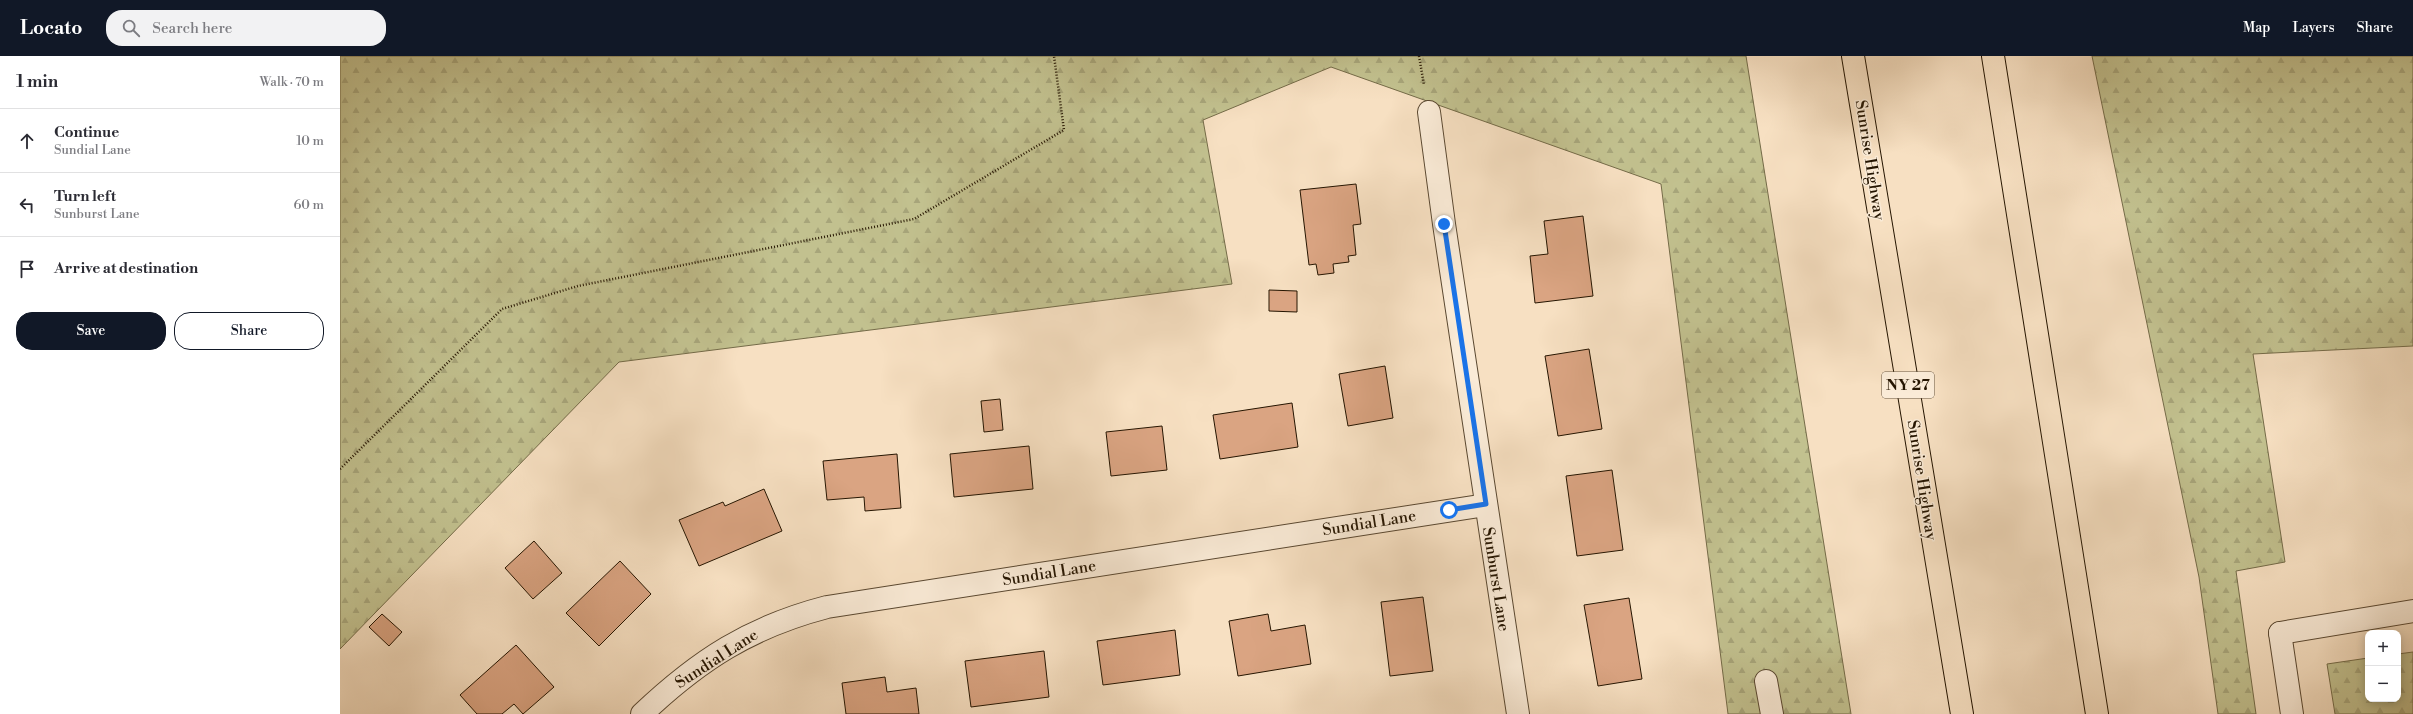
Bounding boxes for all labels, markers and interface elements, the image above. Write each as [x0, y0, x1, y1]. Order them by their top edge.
search box [106, 10, 386, 46]
text: Locato [20, 16, 82, 40]
icon: search [120, 17, 142, 39]
text: Search here [152, 19, 232, 38]
text: Map [2243, 19, 2270, 37]
text: Layers [2292, 19, 2335, 37]
text: Share [2357, 19, 2393, 37]
text: 1 min [16, 71, 58, 93]
text: Walk · 70 m [259, 74, 324, 90]
street label: Sunrise Highway [1851, 99, 1889, 222]
text: Continue [54, 123, 119, 142]
icon: ahead [16, 130, 38, 152]
text: 10 m [296, 133, 324, 149]
text: Sundial Lane [54, 142, 131, 158]
text: Turn left [54, 187, 116, 206]
icon: left [16, 194, 38, 216]
text: 60 m [293, 197, 324, 213]
text: Sunburst Lane [54, 206, 140, 222]
route end [1435, 215, 1453, 233]
icon: arrive [16, 258, 38, 280]
text: Arrive at destination [54, 259, 198, 278]
button: Save [16, 312, 166, 350]
button: Share [174, 312, 324, 350]
road number: NY 27 [1882, 372, 1934, 398]
street label: Sunrise Highway [1903, 419, 1941, 542]
route start [1440, 501, 1458, 519]
street label: Sundial Lane [1321, 506, 1417, 540]
street label: Sunburst Lane [1478, 526, 1514, 633]
street label: Sundial Lane [1001, 556, 1097, 590]
street label: Sundial Lane [671, 625, 762, 693]
map controls [2365, 630, 2401, 702]
button: + [2365, 630, 2401, 666]
button: − [2365, 666, 2401, 702]

